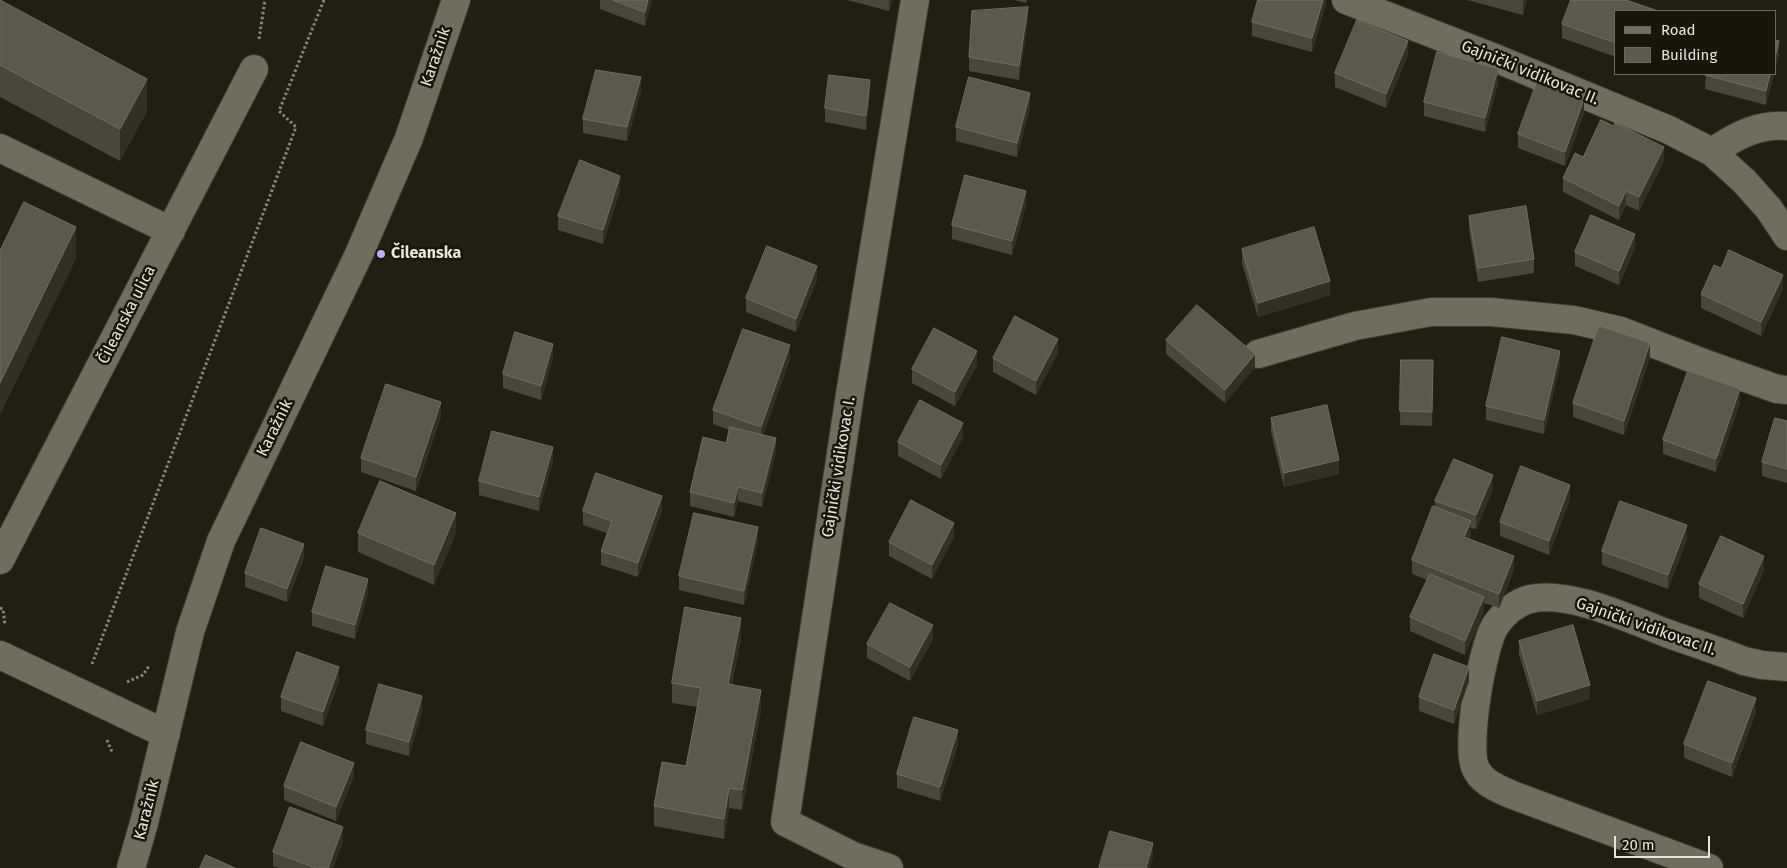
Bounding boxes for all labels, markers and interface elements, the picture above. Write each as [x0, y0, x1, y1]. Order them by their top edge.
legend [1614, 10, 1777, 75]
text: Road [1661, 21, 1696, 39]
street label: Karažnik [417, 25, 455, 89]
street label: Gajnički vidikovac II. [1458, 37, 1602, 109]
text: Building [1661, 46, 1717, 64]
place label: Čileanska [391, 244, 461, 264]
marker: Čileanska [375, 248, 387, 260]
street label: Čileanska ulica [94, 263, 160, 367]
street label: Gajnički vidikovac I. [818, 395, 860, 539]
street label: Karažnik [253, 396, 297, 460]
street label: Gajnički vidikovac II. [1573, 594, 1719, 660]
street label: Karažnik [130, 778, 164, 842]
scale bar [1617, 826, 1713, 858]
text: 20 m [1622, 836, 1655, 854]

